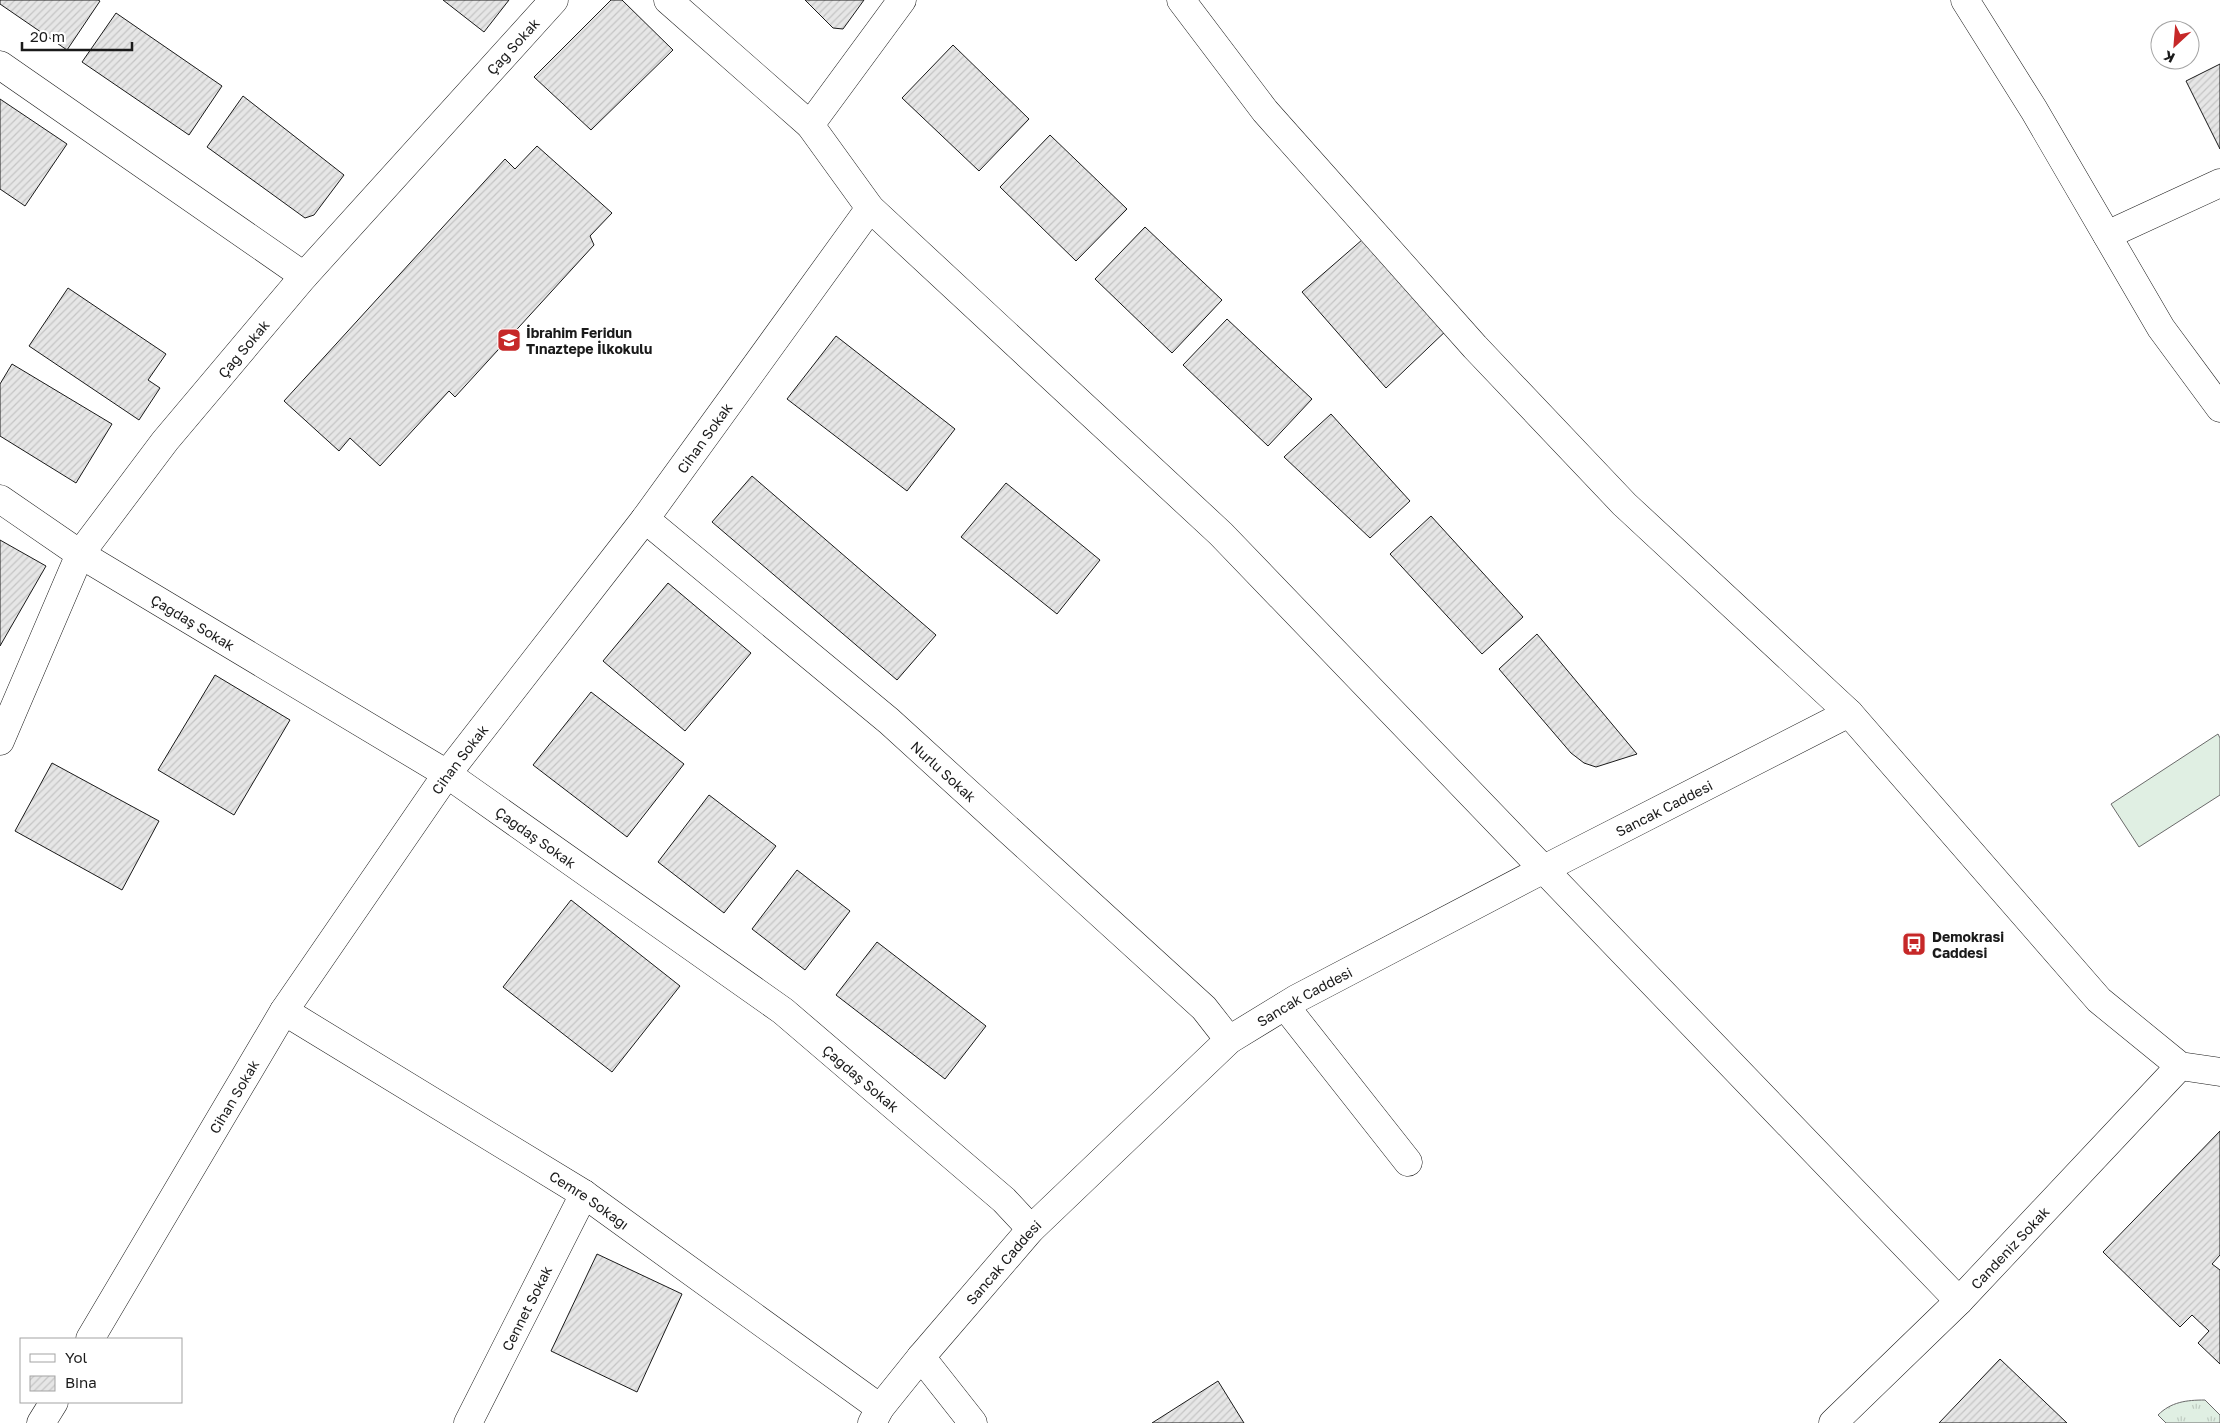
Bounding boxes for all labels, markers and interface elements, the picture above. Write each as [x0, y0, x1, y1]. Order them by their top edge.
street label: Çağ Sokak [482, 14, 542, 78]
scale bar [22, 20, 132, 52]
north arrow [2150, 20, 2200, 70]
text: 20 m [30, 27, 65, 45]
text: K [2161, 47, 2177, 67]
street label: Çağ Sokak [214, 316, 272, 381]
place label: İbrahim Feridun Tınaztepe İlkokulu [526, 324, 652, 357]
school or university icon: İbrahim Feridun Tınaztepe İlkokulu [496, 327, 522, 353]
street label: Cihan Sokak [673, 399, 735, 476]
street label: Çağdaş Sokak [148, 590, 238, 653]
street label: Cihan Sokak [427, 721, 491, 797]
street label: Nurlu Sokak [908, 737, 980, 805]
street label: Sancak Caddesi [1612, 776, 1715, 840]
street label: Çağdaş Sokak [493, 803, 580, 871]
place label: Demokrasi Caddesi [1932, 928, 2004, 961]
bus stop icon: Demokrasi Caddesi [1901, 931, 1927, 957]
street label: Sancak Caddesi [1253, 963, 1355, 1030]
street label: Çağdaş Sokak [820, 1041, 903, 1115]
street label: Cihan Sokak [205, 1056, 262, 1136]
street label: Cemre Sokağı [547, 1167, 633, 1232]
street label: Candeniz Sokak [1967, 1203, 2052, 1292]
street label: Sancak Caddesi [962, 1216, 1044, 1308]
street label: Cennet Sokak [498, 1262, 555, 1353]
legend [20, 1338, 182, 1403]
text: Yol [65, 1348, 87, 1366]
text: Bina [65, 1373, 97, 1391]

